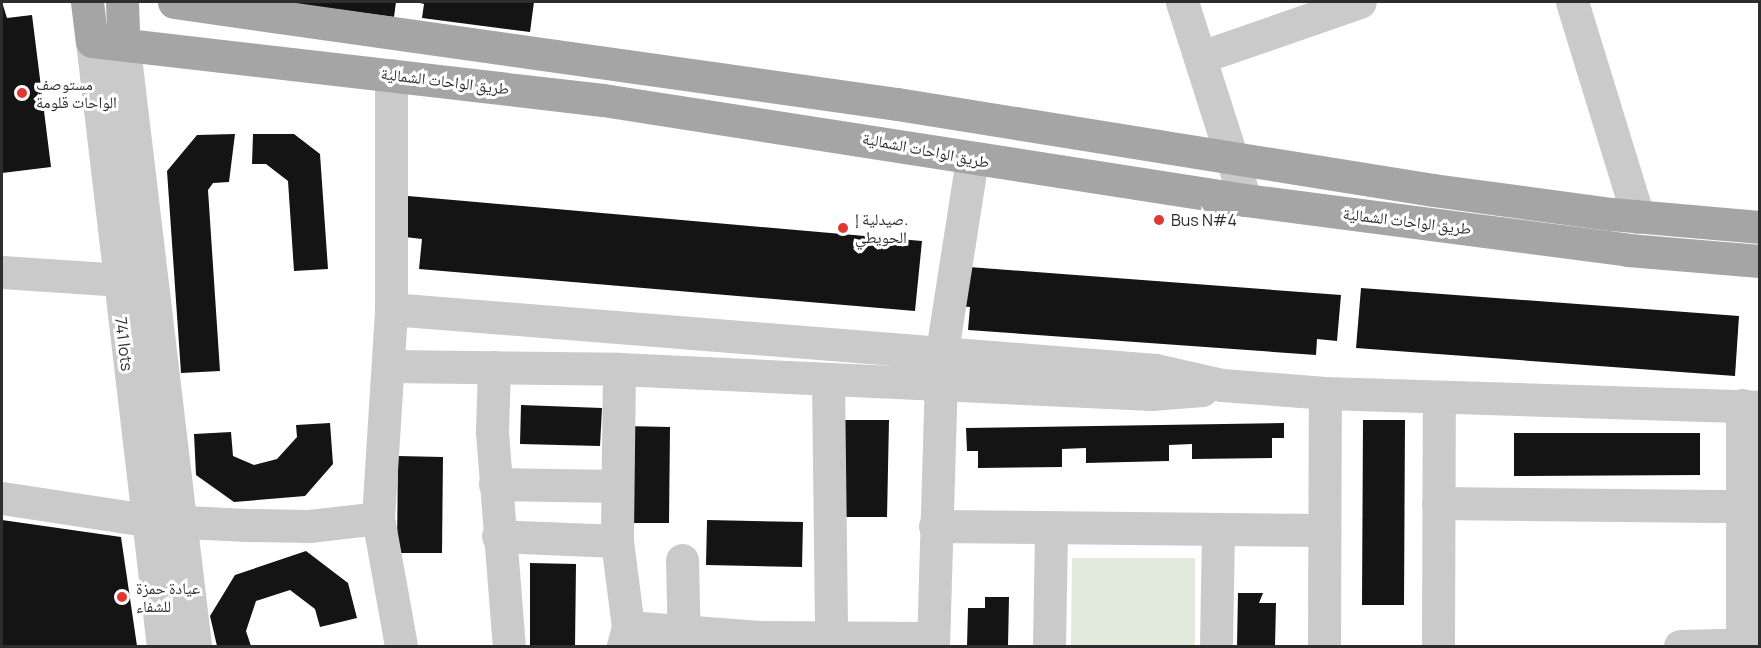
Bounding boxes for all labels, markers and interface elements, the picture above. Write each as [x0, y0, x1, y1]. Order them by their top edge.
street label: طريق الواحات الشمالية [380, 64, 510, 98]
place label: مستوصف الواحات قلومة [36, 74, 117, 112]
marker: مستوصف الواحات قلومة [13, 84, 31, 102]
street label: طريق الواحات الشمالية [861, 128, 991, 172]
street label: طريق الواحات الشمالية [1342, 204, 1472, 238]
place label: صيدلية إ. الحويطي [855, 209, 908, 247]
place label: Bus N#4 [1171, 210, 1237, 230]
marker: Bus N#4 [1152, 213, 1166, 227]
marker: صيدلية إ. الحويطي [836, 221, 850, 235]
street label: 741 lots [111, 316, 137, 372]
place label: عيادة حمزة للشفاء [136, 578, 200, 616]
marker: عيادة حمزة للشفاء [113, 588, 131, 606]

